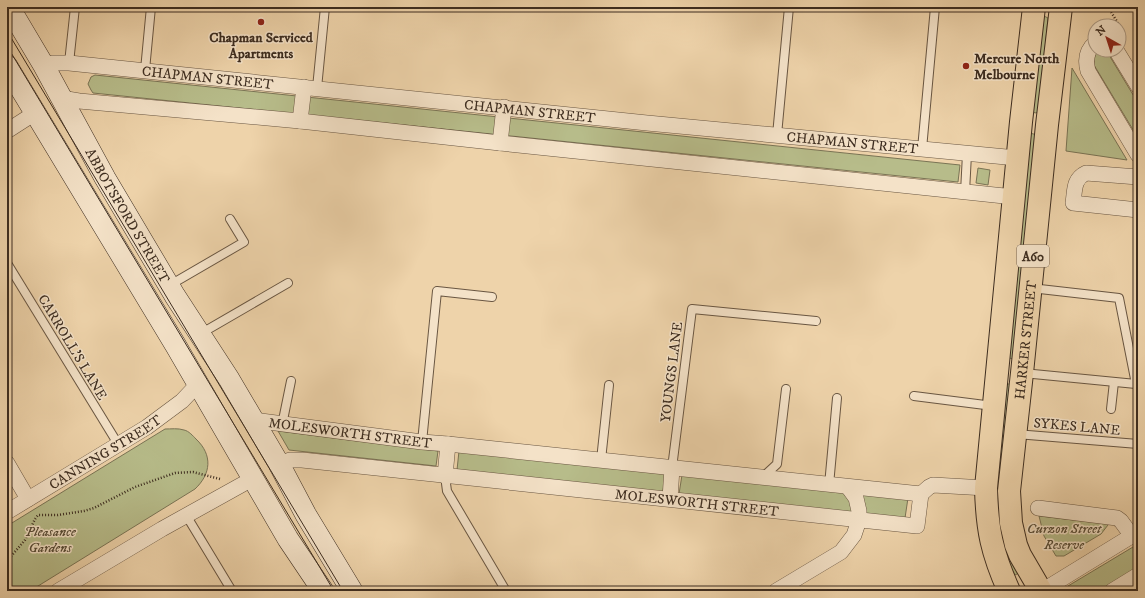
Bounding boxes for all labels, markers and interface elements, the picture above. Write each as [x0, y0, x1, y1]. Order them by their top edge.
marker: Chapman Serviced Apartments [256, 17, 266, 27]
north arrow [1087, 18, 1127, 58]
text: N [1093, 23, 1109, 39]
place label: Chapman Serviced Apartments [209, 29, 314, 63]
place label: Mercure North Melbourne [974, 50, 1060, 84]
marker: Mercure North Melbourne [961, 61, 971, 71]
street label: CHAPMAN STREET [141, 63, 275, 94]
street label: CHAPMAN STREET [463, 96, 597, 128]
street label: CHAPMAN STREET [786, 128, 919, 159]
street label: ABBOTSFORD STREET [81, 145, 174, 287]
road number: A60 [1017, 245, 1049, 267]
street label: HARKER STREET [1011, 279, 1041, 401]
street label: CARROLL'S LANE [33, 291, 111, 404]
street label: YOUNGS LANE [657, 321, 687, 423]
street label: CANNING STREET [46, 411, 166, 494]
street label: MOLESWORTH STREET [267, 414, 433, 453]
street label: SYKES LANE [1033, 414, 1121, 440]
street label: MOLESWORTH STREET [614, 486, 780, 521]
park label: Curzon Street Reserve [1027, 520, 1103, 554]
park label: Pleasance Gardens [24, 523, 77, 557]

